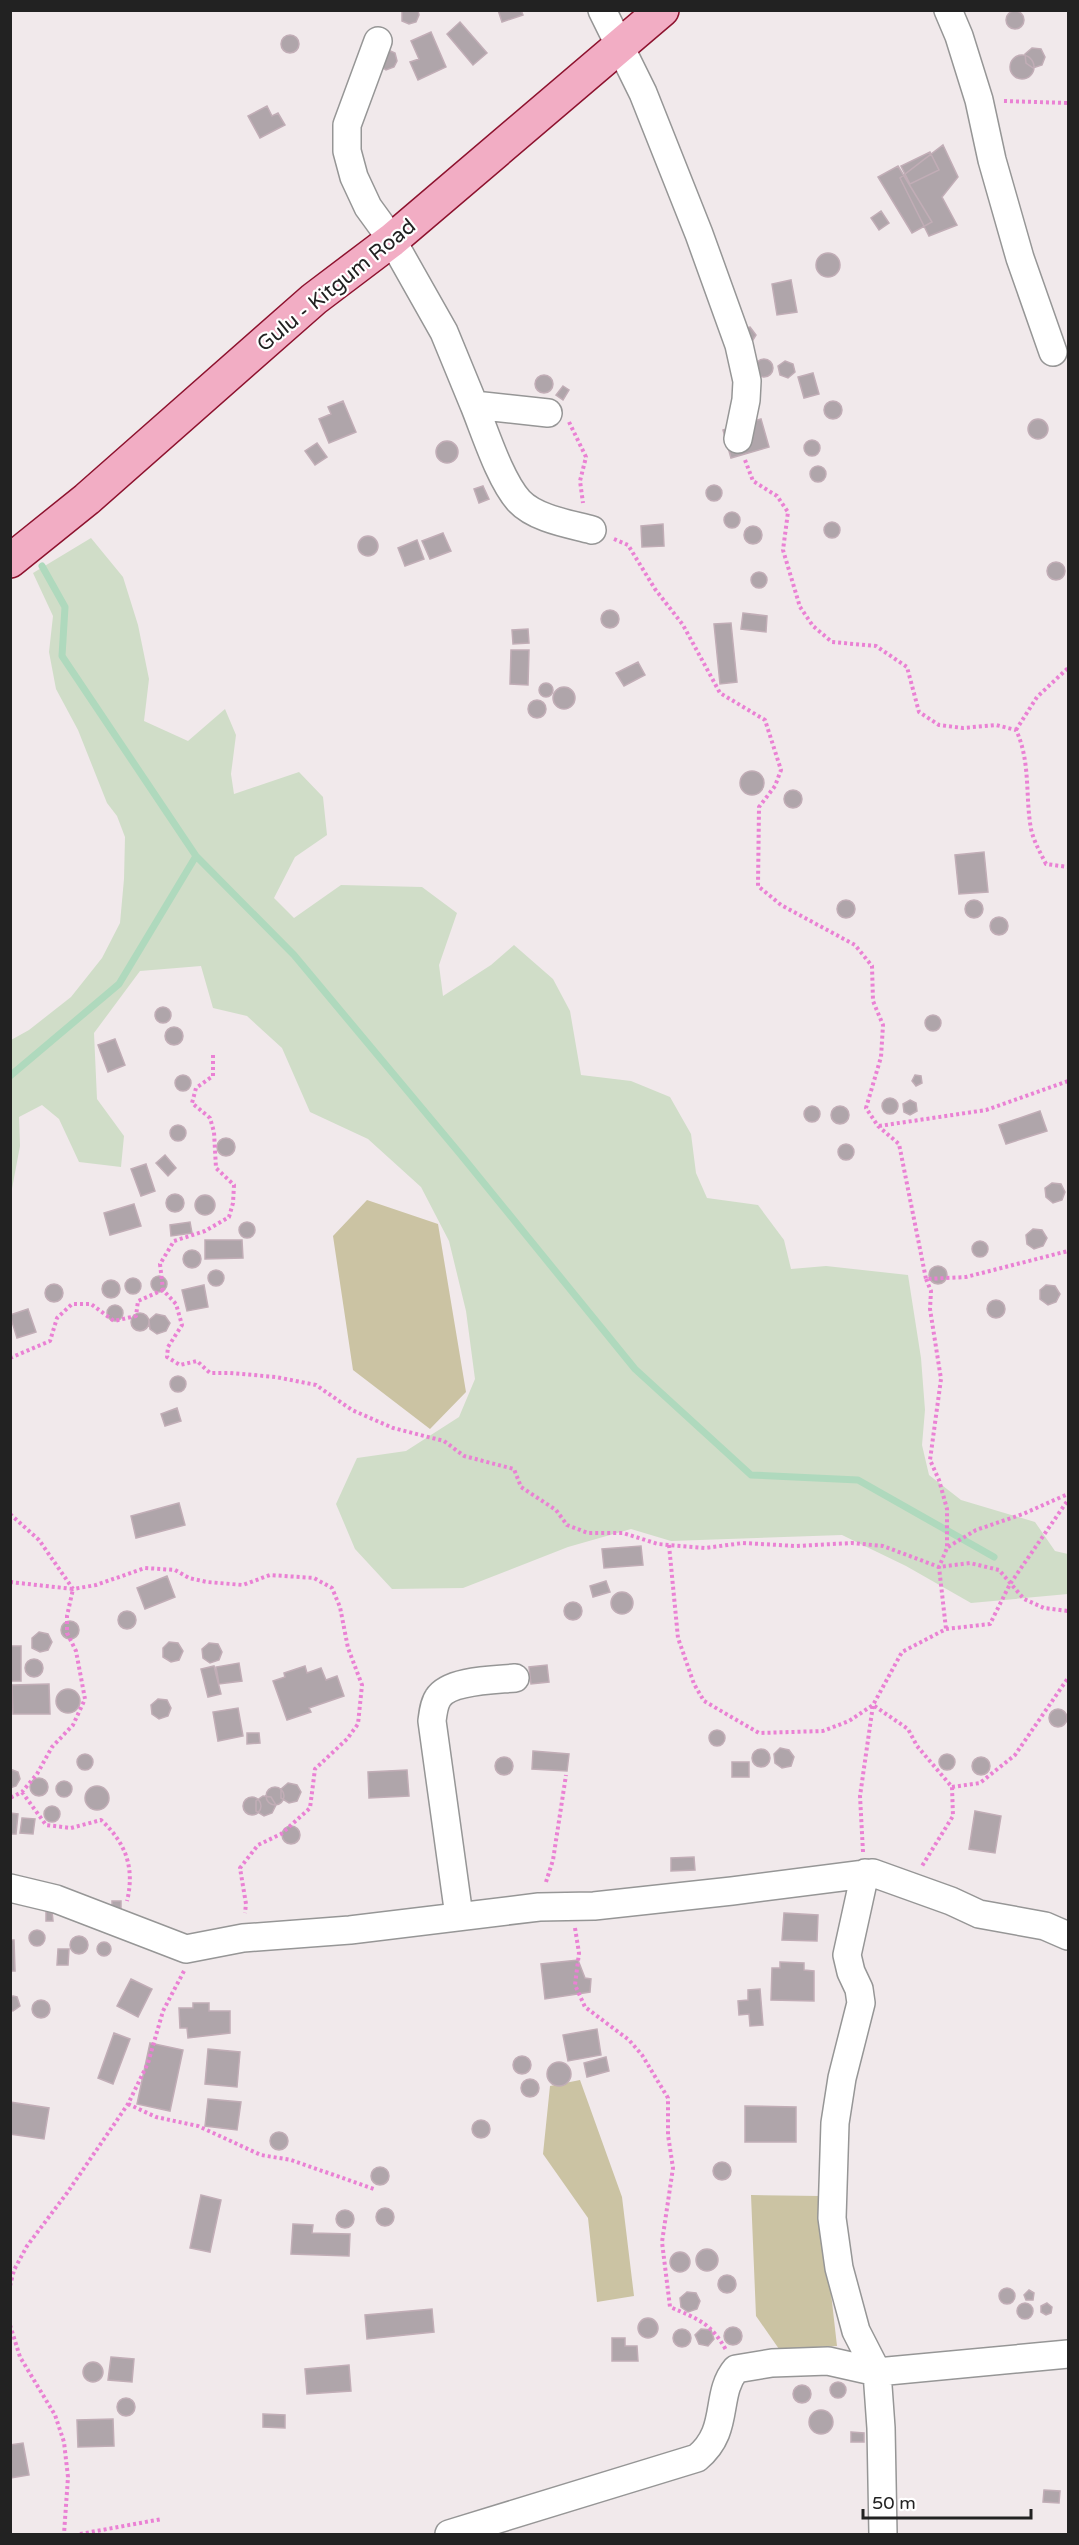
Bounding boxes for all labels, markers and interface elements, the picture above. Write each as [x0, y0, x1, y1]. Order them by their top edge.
street label: Gulu - Kitgum Road [252, 214, 421, 357]
scale bar [863, 2482, 1031, 2520]
text: 50 m [872, 2492, 916, 2514]

